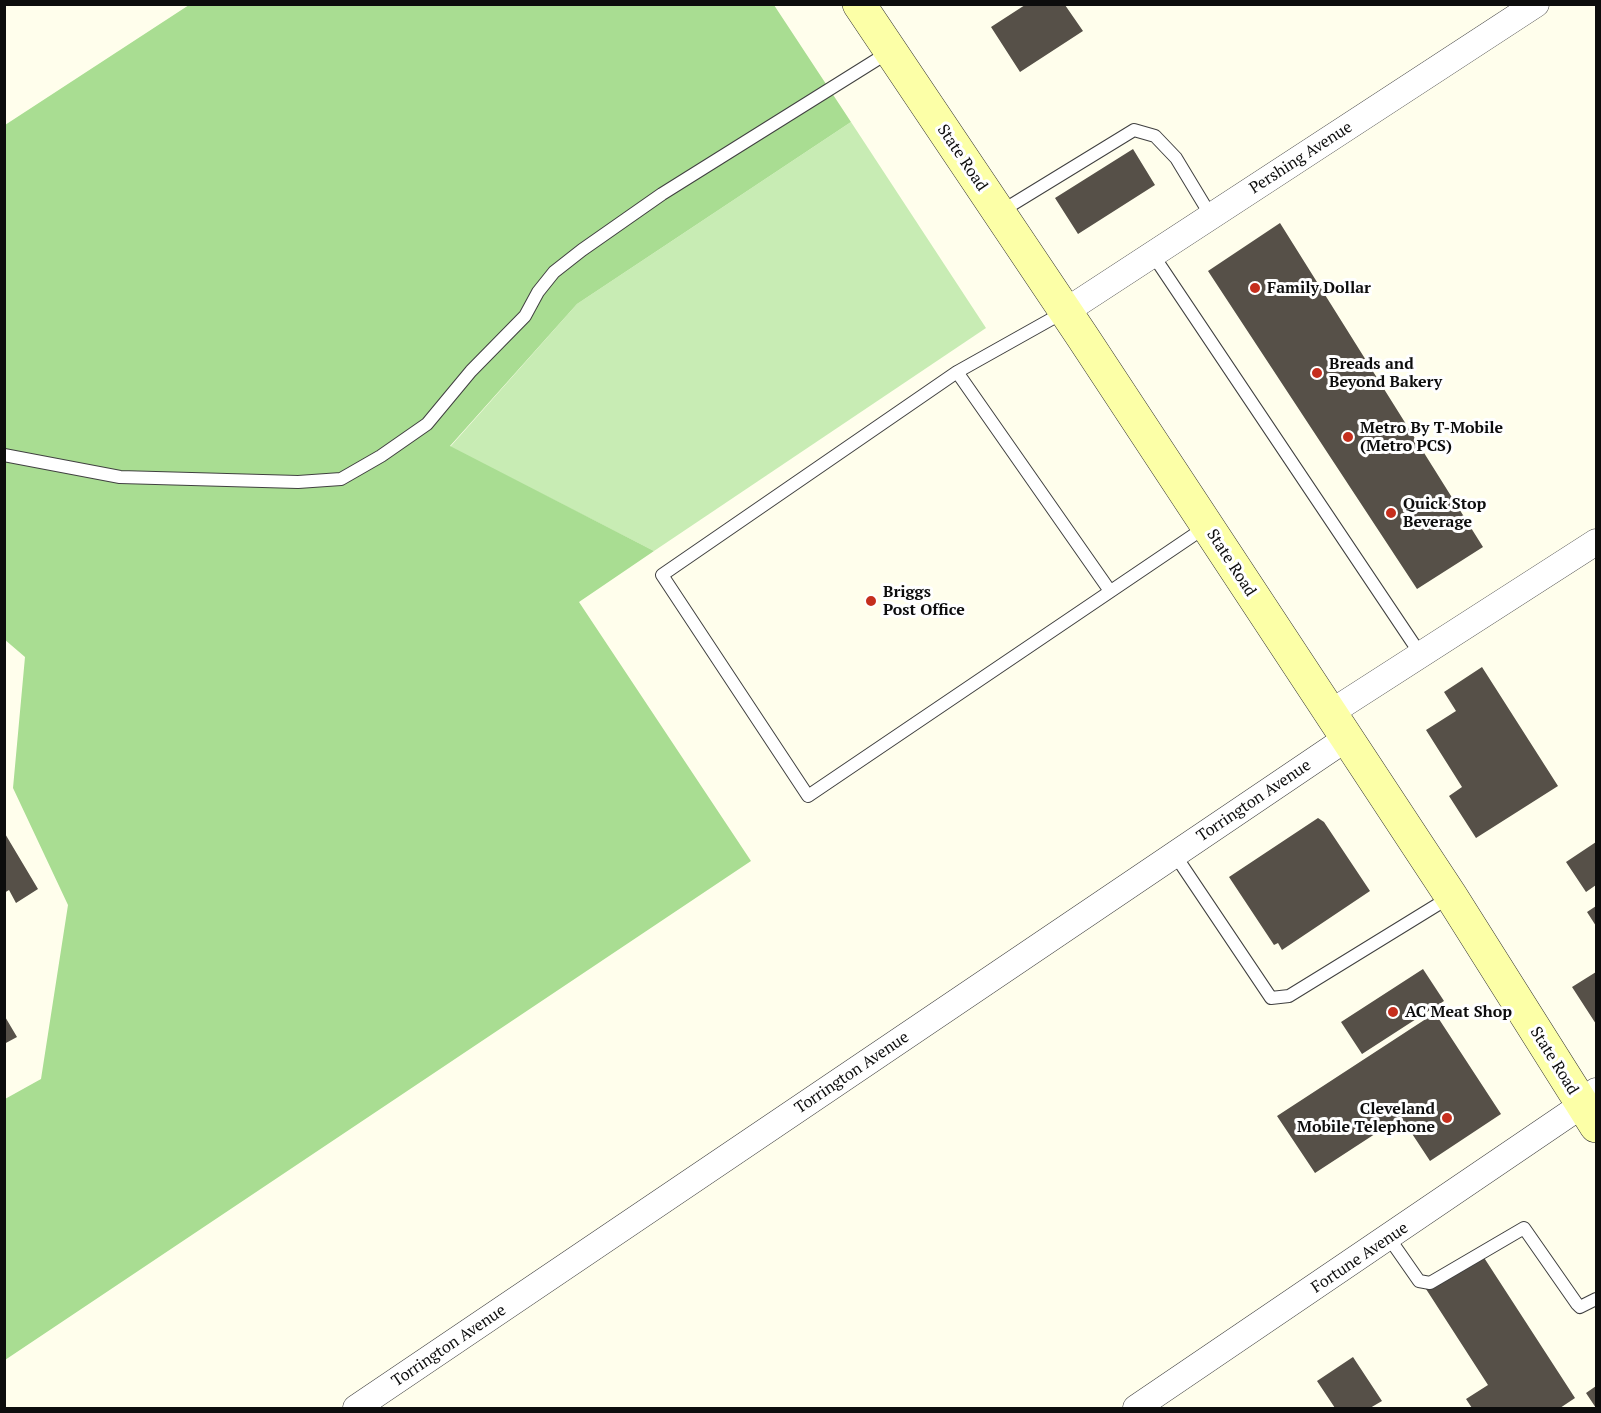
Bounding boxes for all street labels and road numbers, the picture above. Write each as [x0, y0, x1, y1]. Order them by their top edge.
street label: Pershing Avenue [1246, 118, 1356, 198]
street label: State Road [933, 121, 991, 195]
street label: State Road [1202, 526, 1260, 600]
street label: Torrington Avenue [1193, 756, 1315, 846]
street label: State Road [1526, 1024, 1582, 1098]
street label: Torrington Avenue [791, 1028, 913, 1118]
street label: Fortune Avenue [1308, 1219, 1412, 1297]
street label: Torrington Avenue [388, 1301, 510, 1391]

